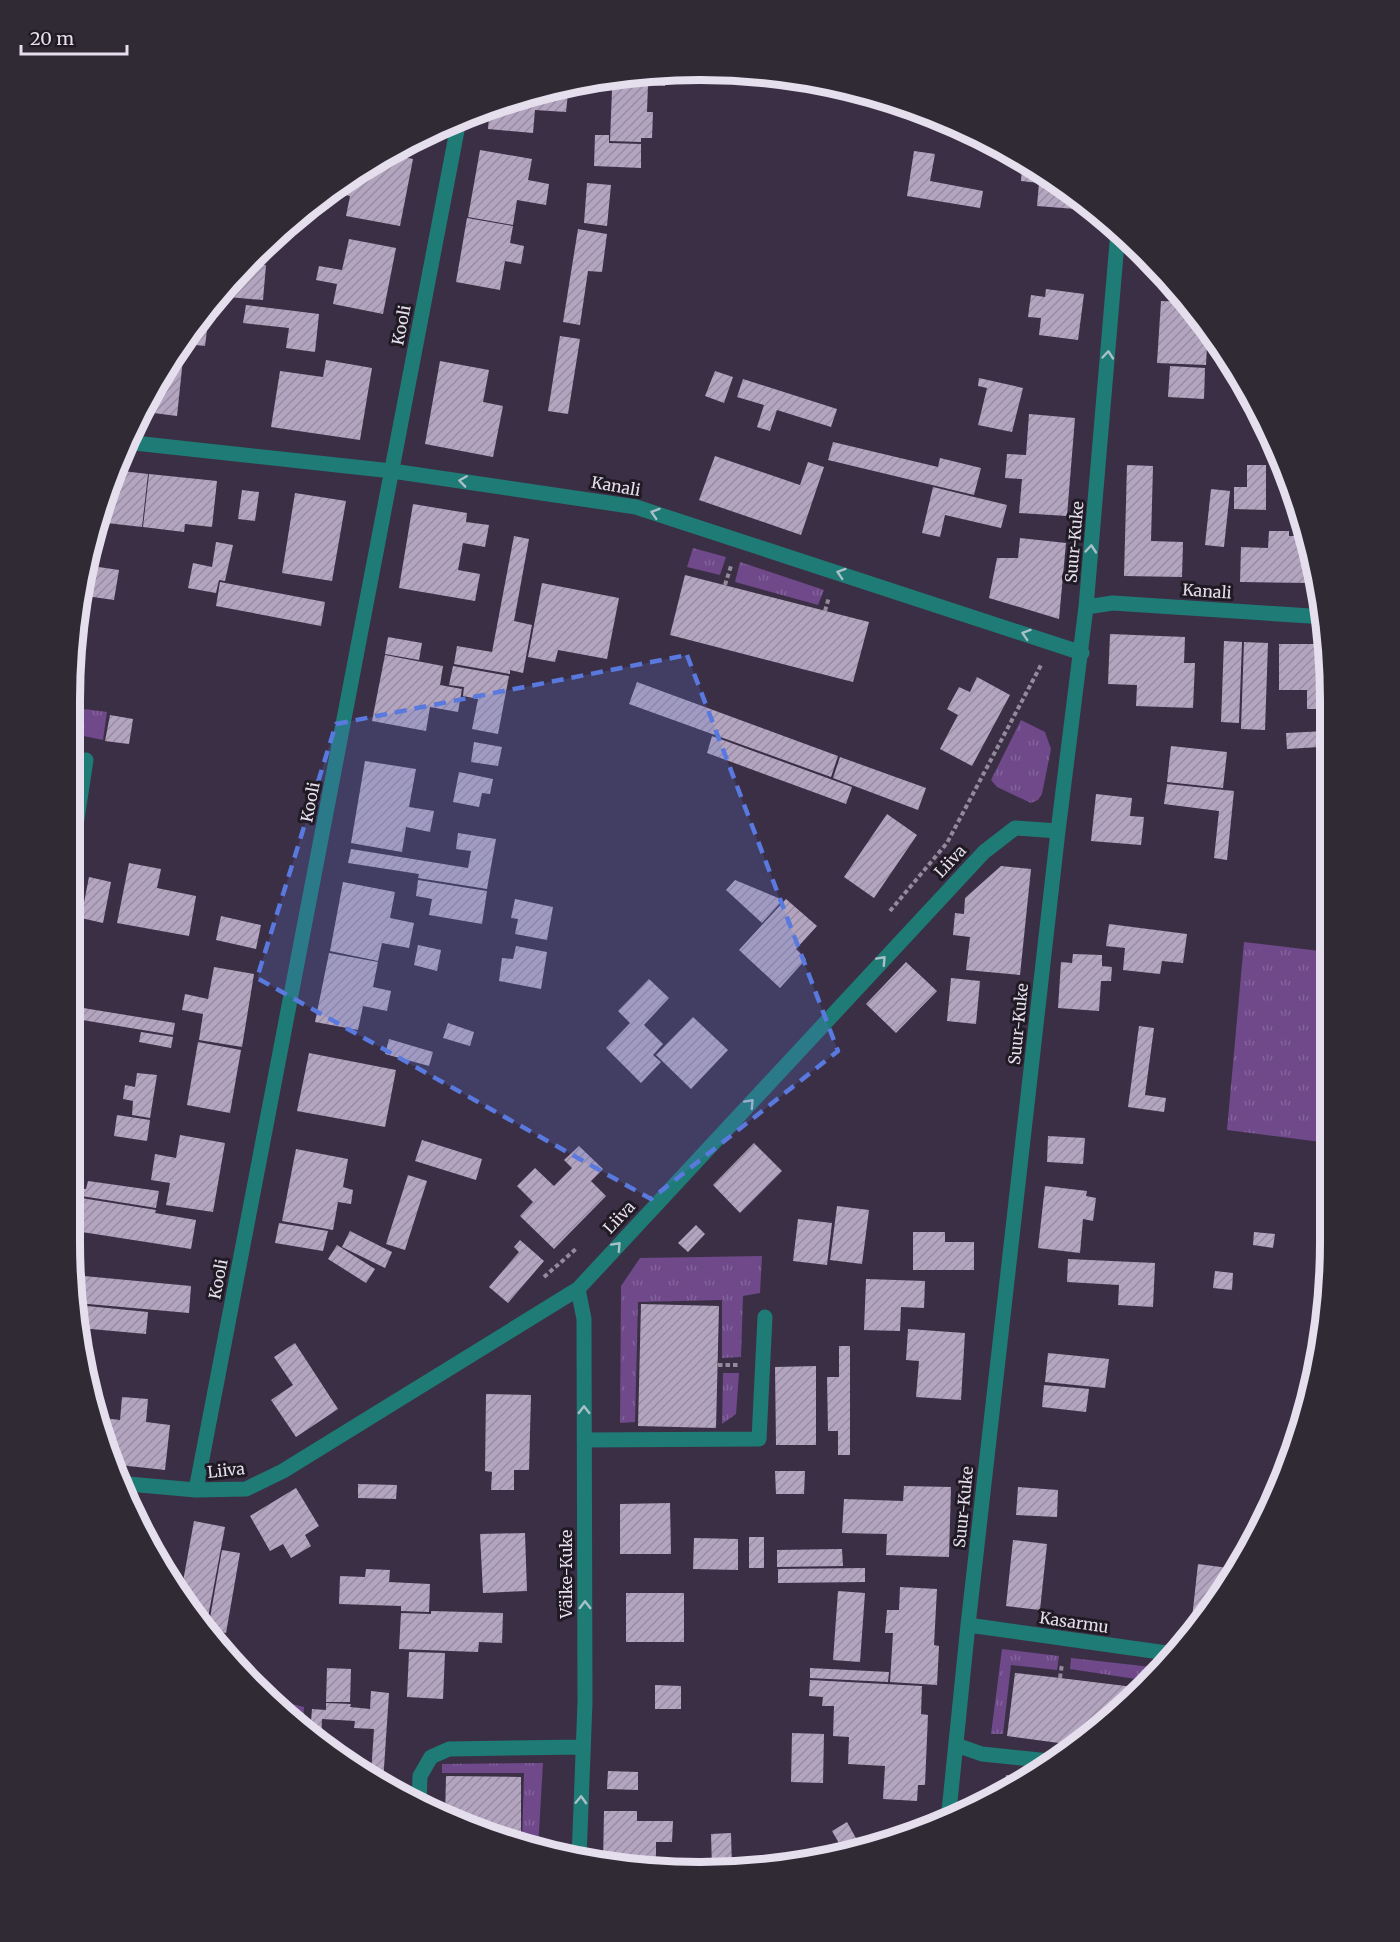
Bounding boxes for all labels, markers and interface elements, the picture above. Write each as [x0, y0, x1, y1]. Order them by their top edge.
scale bar [21, 18, 128, 56]
text: 20 m [30, 27, 74, 50]
street label: Kooli [387, 303, 415, 347]
one-way arrow [1101, 350, 1114, 359]
street label: Kanali [590, 472, 642, 500]
one-way arrow [459, 476, 468, 488]
street label: Suur-Kuke [1060, 500, 1088, 584]
one-way arrow [650, 508, 661, 520]
one-way arrow [1084, 544, 1097, 553]
one-way arrow [836, 568, 847, 581]
street label: Kanali [1182, 579, 1232, 603]
one-way arrow [1021, 629, 1032, 641]
street label: Kooli [296, 780, 324, 824]
street label: Liiva [930, 840, 970, 882]
one-way arrow [875, 956, 886, 967]
street label: Suur-Kuke [1004, 982, 1032, 1066]
one-way arrow [743, 1099, 754, 1110]
street label: Liiva [599, 1196, 639, 1238]
one-way arrow [610, 1242, 621, 1253]
street label: Kooli [204, 1257, 232, 1301]
one-way arrow [578, 1406, 590, 1415]
street label: Liiva [206, 1458, 246, 1482]
street label: Suur-Kuke [949, 1465, 977, 1549]
street label: Väike-Kuke [556, 1530, 576, 1619]
one-way arrow [579, 1601, 591, 1610]
street label: Kasarmu [1038, 1607, 1110, 1637]
one-way arrow [575, 1796, 587, 1805]

